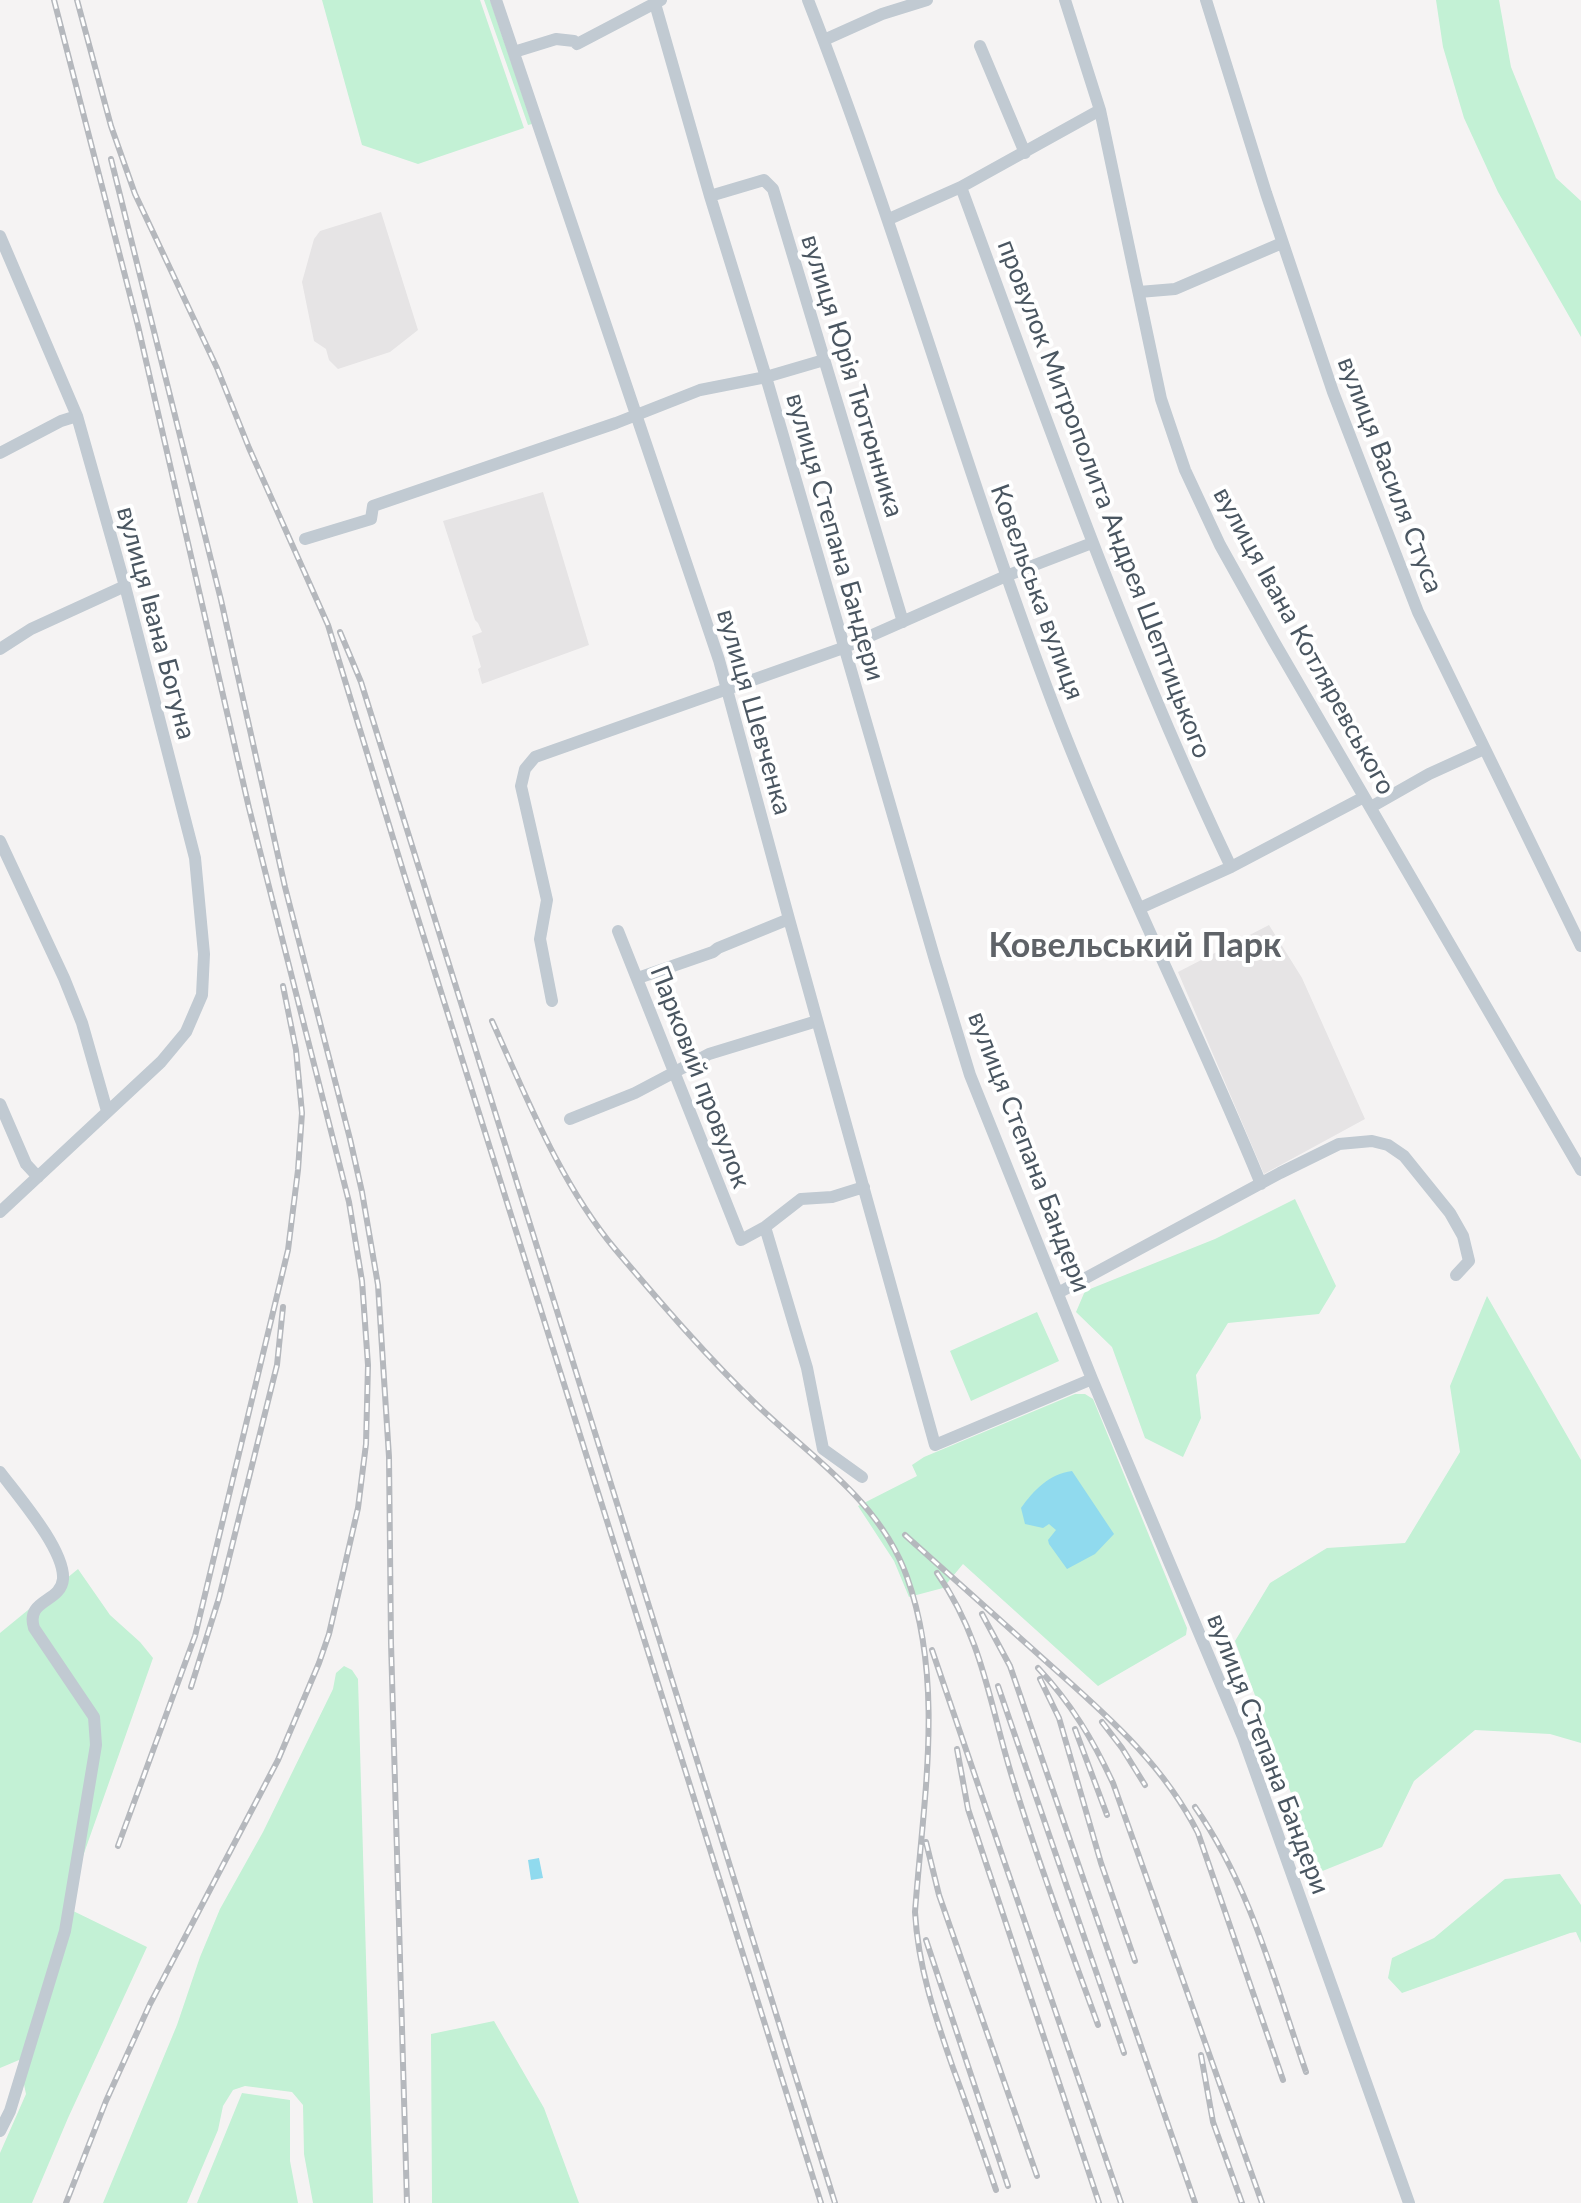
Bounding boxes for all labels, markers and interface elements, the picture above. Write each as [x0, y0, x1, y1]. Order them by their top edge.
street label: вулиця Юрія Тютюнника [794, 231, 910, 521]
street label: провулок Митрополита Андрея Шептицького [990, 235, 1218, 763]
street label: вулиця Василя Стуса [1331, 353, 1449, 597]
street label: вулиця Степана Бандери [779, 390, 891, 684]
street label: Ковельська вулиця [984, 480, 1090, 704]
street label: вулиця Івана Котляревського [1206, 482, 1402, 800]
street label: вулиця Івана Богуна [110, 503, 202, 743]
street label: вулиця Шевченка [710, 606, 798, 818]
district label: Ковельський Парк [988, 926, 1282, 966]
street label: Парковий провулок [643, 961, 757, 1193]
street label: вулиця Степана Бандери [961, 1007, 1097, 1297]
street label: вулиця Степана Бандери [1200, 1609, 1336, 1899]

